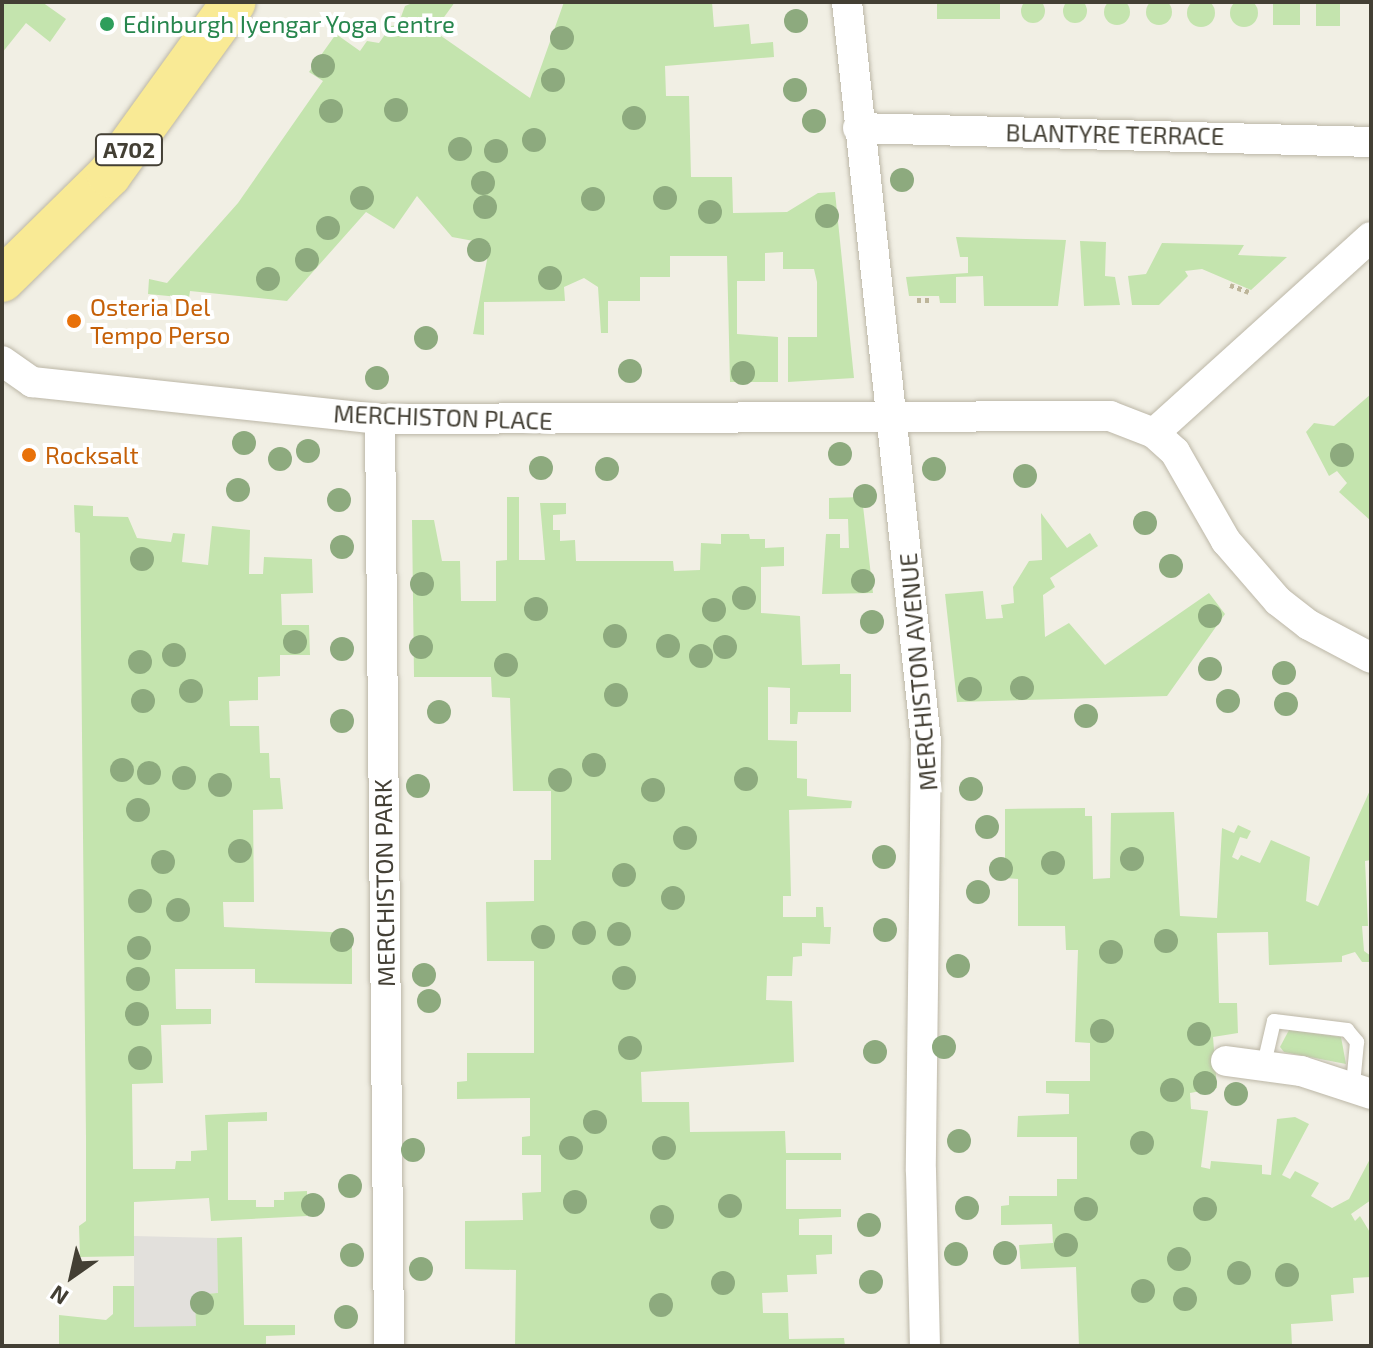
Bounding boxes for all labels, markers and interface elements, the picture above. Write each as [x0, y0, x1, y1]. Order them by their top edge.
place label: Edinburgh Iyengar Yoga Centre [123, 10, 456, 38]
marker: Edinburgh Iyengar Yoga Centre [98, 15, 116, 33]
street label: BLANTYRE TERRACE [1005, 118, 1225, 150]
road number: A702 [93, 132, 165, 168]
place label: Osteria Del Tempo Perso [90, 293, 230, 349]
marker: Osteria Del Tempo Perso [65, 312, 83, 330]
street label: MERCHISTON PLACE [333, 399, 553, 435]
place label: Rocksalt [45, 441, 139, 469]
marker: Rocksalt [20, 446, 38, 464]
street label: MERCHISTON AVENUE [893, 552, 943, 792]
street label: MERCHISTON PARK [368, 779, 400, 987]
north arrow [32, 1236, 112, 1316]
text: N [45, 1281, 72, 1311]

